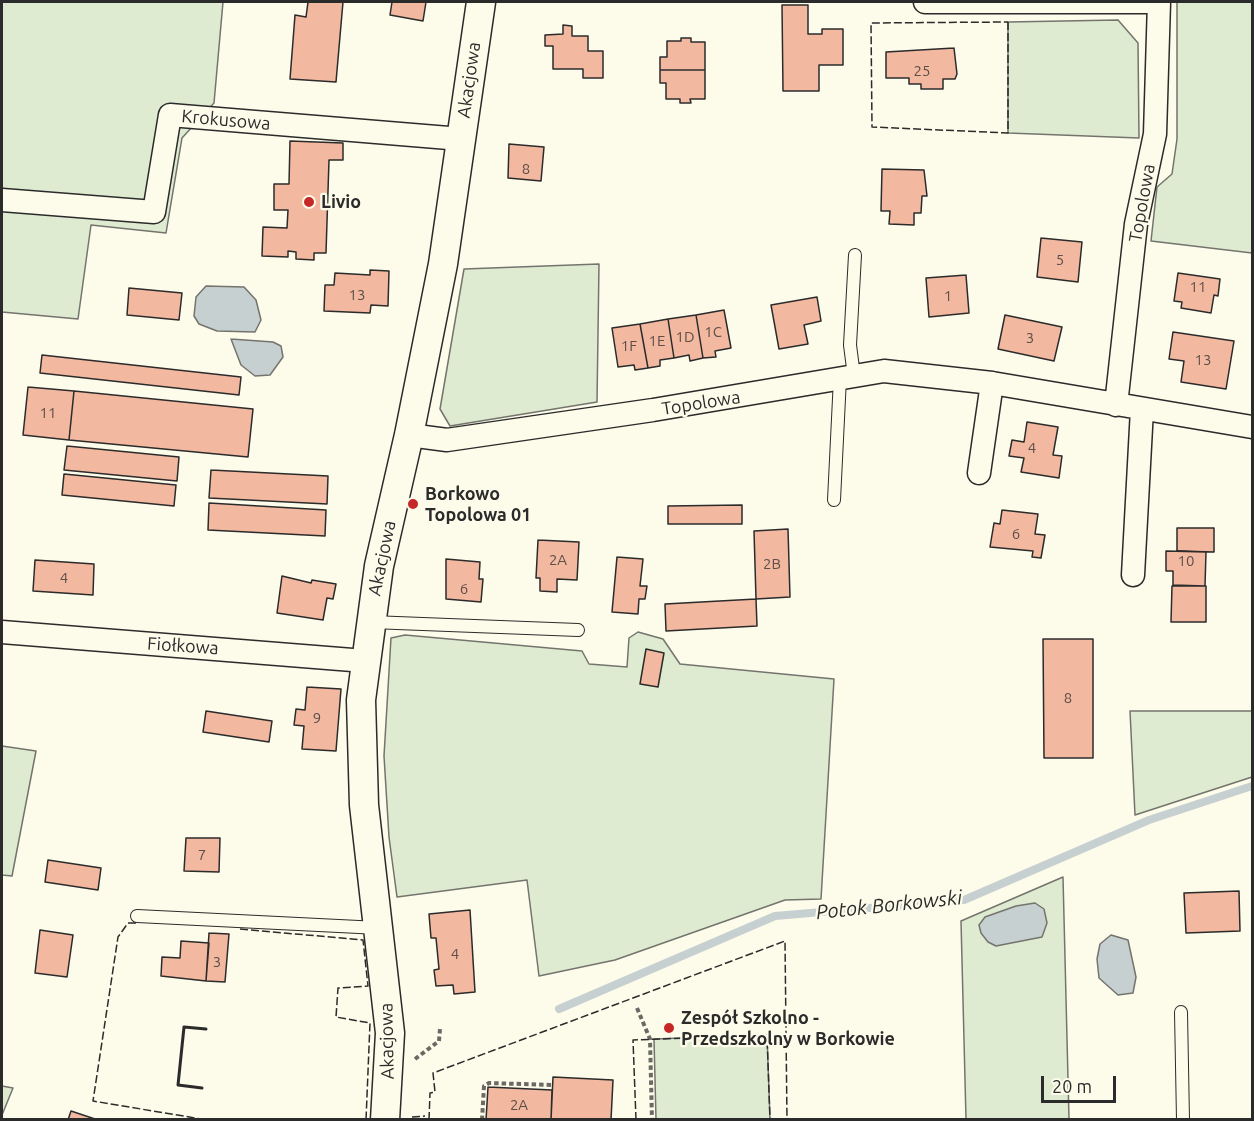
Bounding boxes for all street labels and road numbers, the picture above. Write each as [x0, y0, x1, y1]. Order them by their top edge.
street label: Akacjowa [453, 41, 485, 119]
street label: Krokusowa [181, 105, 271, 135]
street label: Topolowa [1124, 162, 1160, 244]
street label: Topolowa [660, 386, 742, 420]
street label: Akacjowa [363, 518, 401, 598]
street label: Fiołkowa [147, 633, 219, 659]
street label: Akacjowa [376, 1003, 398, 1079]

